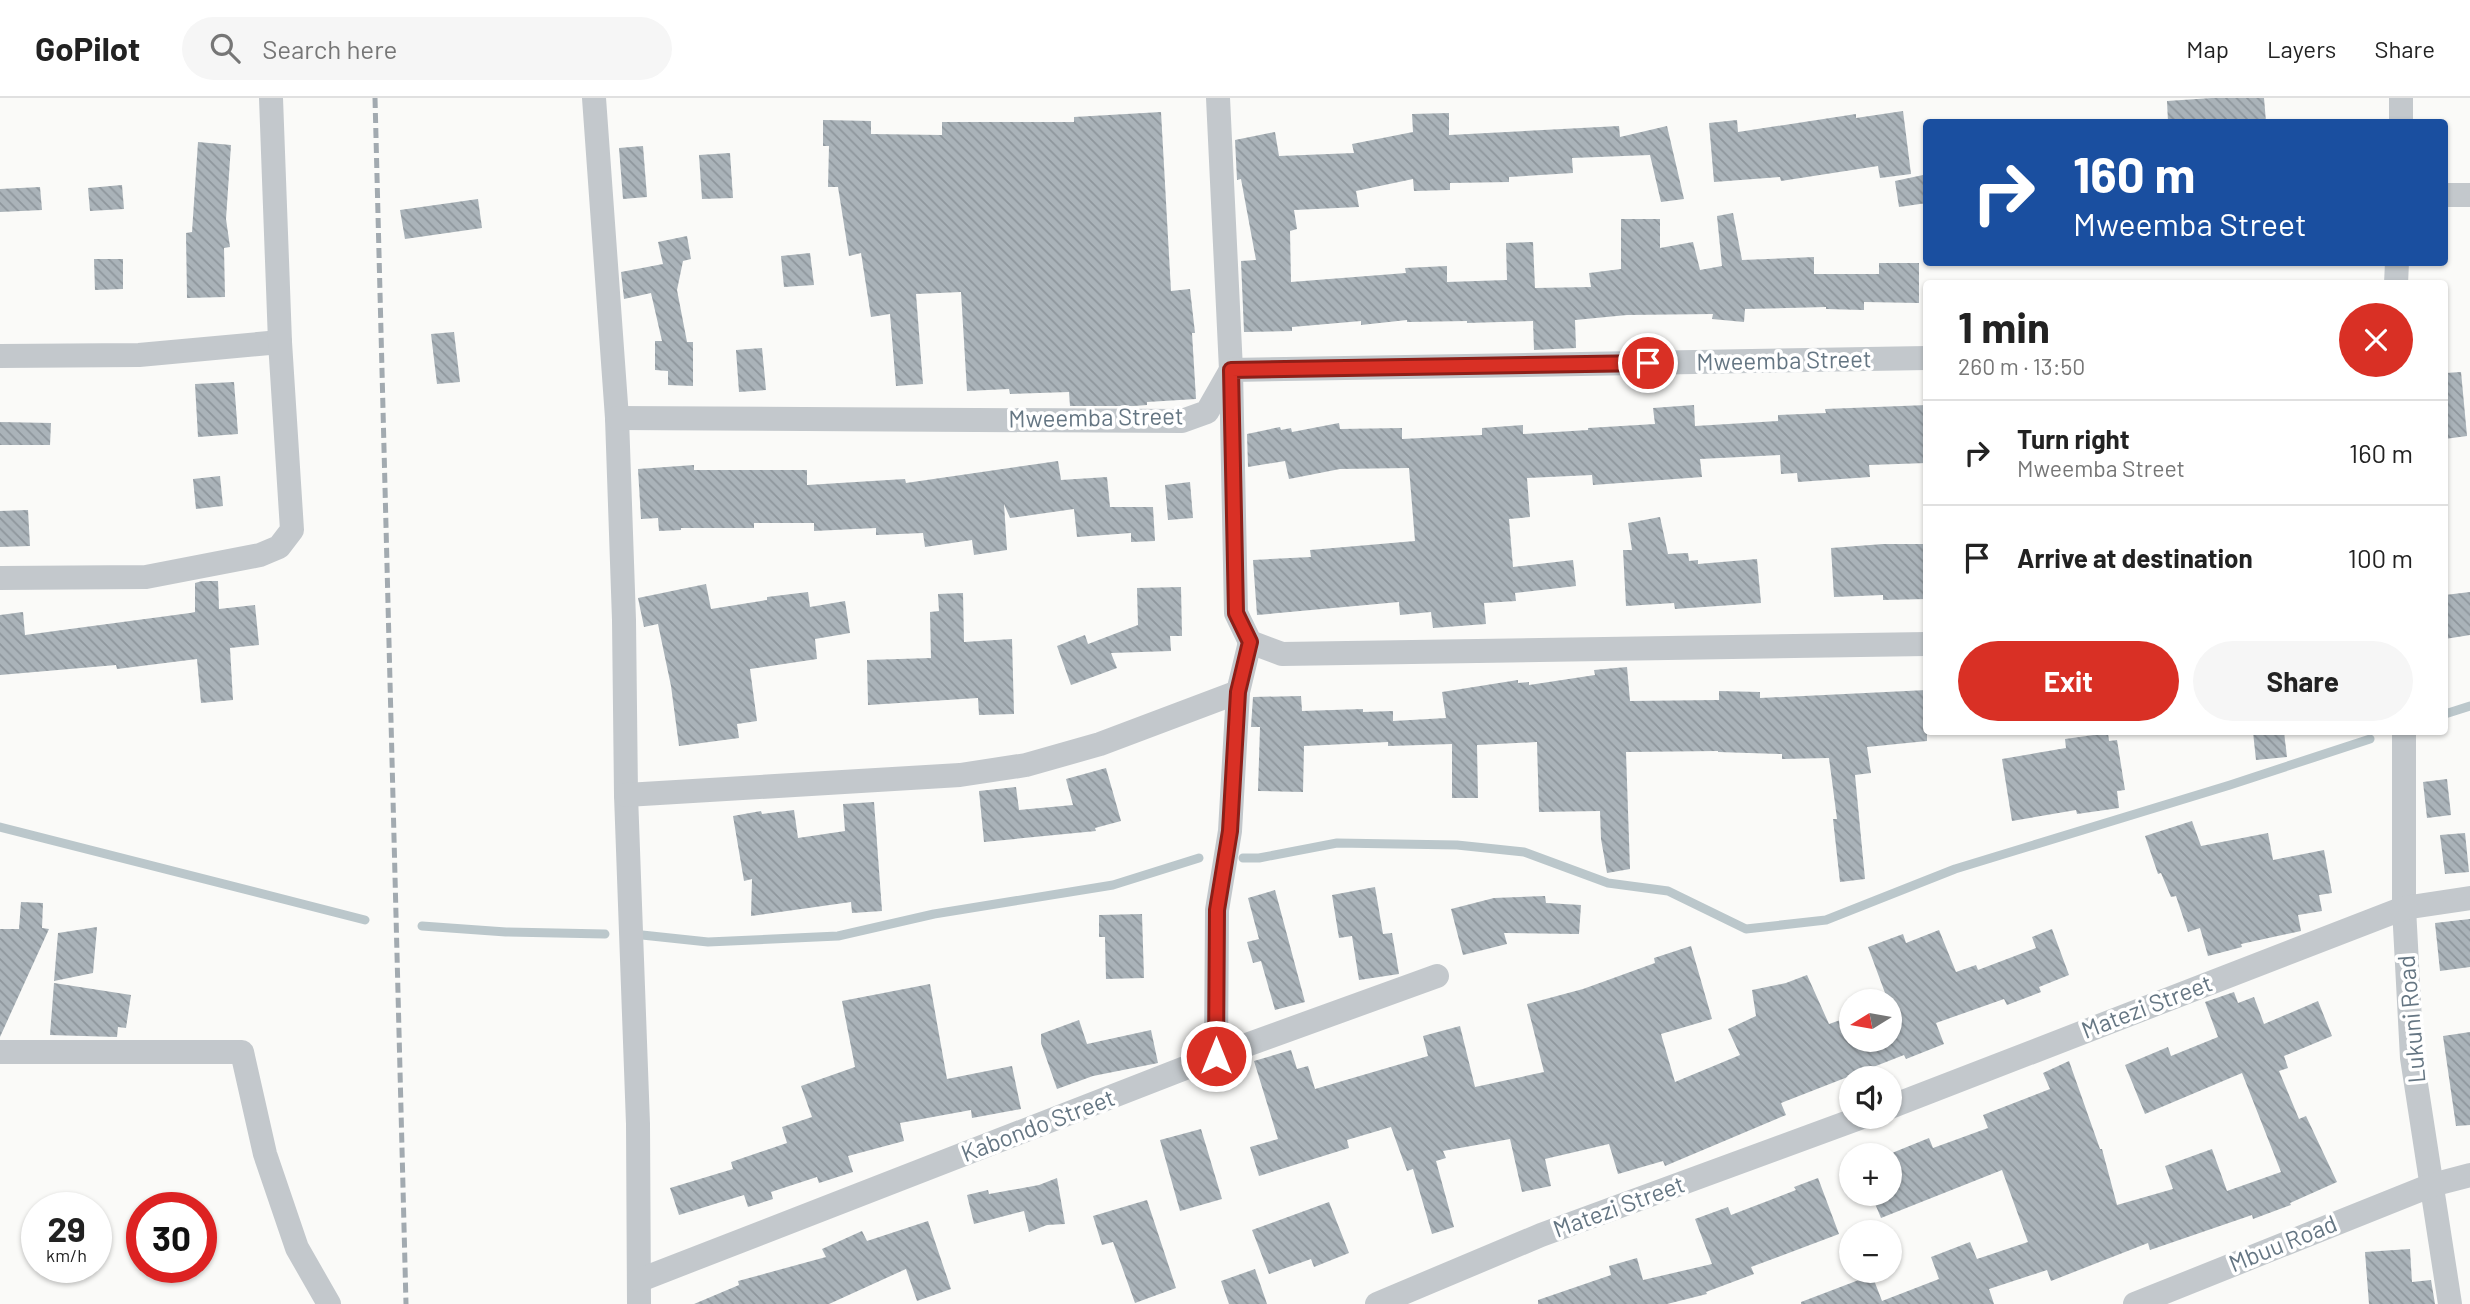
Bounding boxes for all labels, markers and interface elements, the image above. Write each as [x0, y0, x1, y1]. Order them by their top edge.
search box [182, 17, 672, 80]
text: GoPilot [35, 28, 140, 68]
icon: search [206, 29, 244, 67]
text: Search here [262, 33, 397, 64]
text: Map [2186, 34, 2229, 63]
text: Layers [2267, 34, 2336, 63]
text: Share [2374, 34, 2435, 63]
text: 160 m [2073, 144, 2195, 203]
icon: right [1958, 147, 2049, 238]
text: Mweemba Street [2073, 204, 2307, 242]
text: 1 min [1958, 301, 2050, 351]
button: close [2339, 303, 2413, 377]
pin [1618, 333, 1678, 393]
street label: Mweemba Street [1696, 343, 1872, 376]
icon: arrive [1629, 344, 1667, 382]
text: 260 m · 13:50 [1958, 352, 2085, 380]
street label: Mweemba Street [1008, 400, 1184, 433]
text: Turn right [2017, 423, 2130, 454]
icon: right [1958, 434, 1996, 472]
text: 160 m [2349, 437, 2413, 468]
text: Mweemba Street [2017, 454, 2185, 482]
icon: arrive [1958, 539, 1996, 577]
text: Arrive at destination [2017, 542, 2253, 573]
text: 100 m [2348, 542, 2413, 573]
button: Exit [1958, 641, 2179, 721]
button: Share [2193, 641, 2413, 721]
street label: Lukuni Road [2390, 954, 2431, 1084]
street label: Matezi Street [2077, 967, 2216, 1044]
north arrow [1839, 989, 1902, 1052]
map controls [1839, 989, 1902, 1283]
position arrow [1179, 1019, 1253, 1093]
button: sound [1839, 1066, 1902, 1129]
street label: Kabondo Street [957, 1082, 1118, 1167]
button: + [1839, 1143, 1902, 1206]
street label: Matezi Street [1549, 1168, 1688, 1243]
speed limit sign: 30 [126, 1192, 217, 1283]
text: 29 [47, 1207, 86, 1249]
street label: Mbuu Road [2224, 1208, 2341, 1277]
button: − [1839, 1220, 1902, 1283]
text: km/h [46, 1244, 87, 1266]

